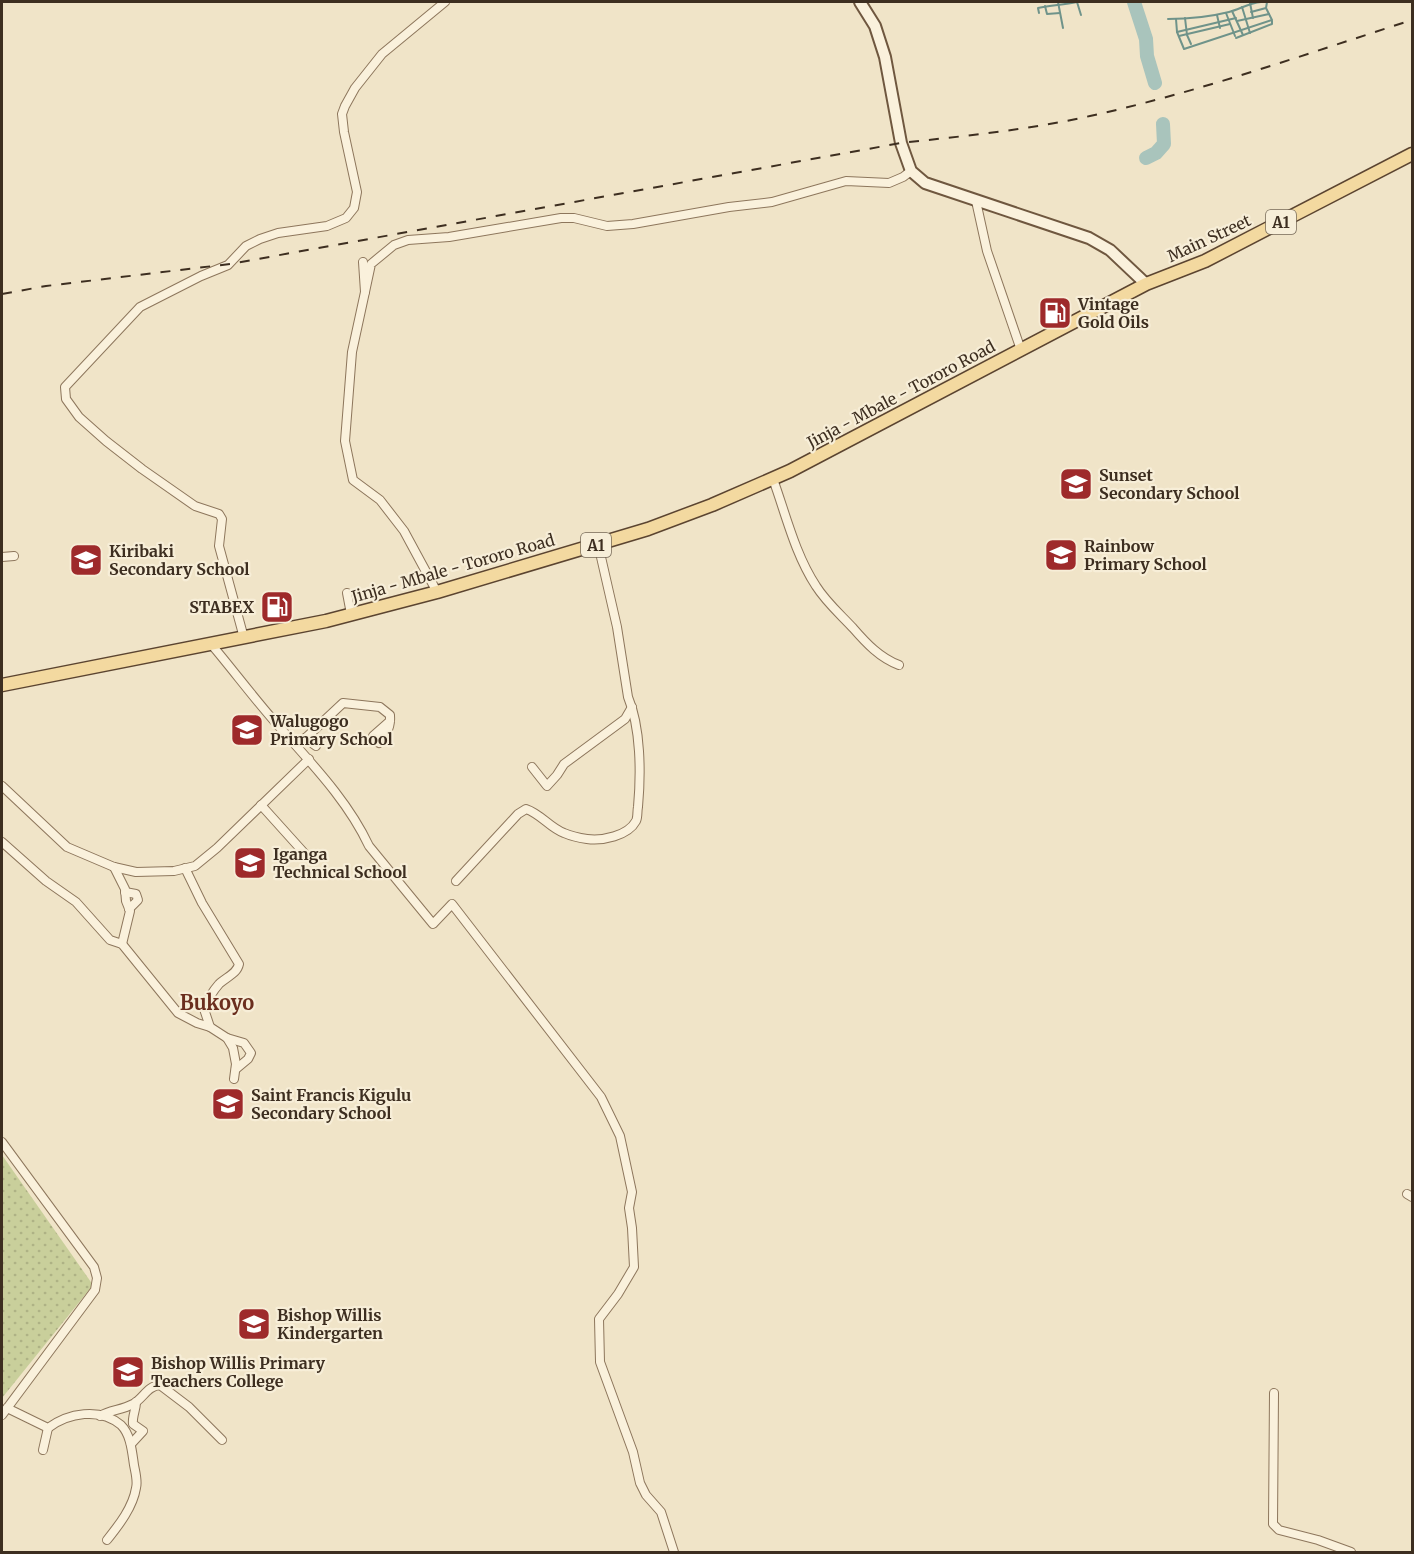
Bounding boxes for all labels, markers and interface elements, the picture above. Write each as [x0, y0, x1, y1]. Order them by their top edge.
street label: Main Street [1164, 210, 1255, 266]
road number: A1 [1266, 210, 1296, 234]
place label: Vintage Gold Oils [1077, 294, 1149, 332]
fuel station icon: Vintage Gold Oils [1037, 295, 1073, 331]
street label: Jinja - Mbale - Tororo Road [803, 336, 999, 453]
place label: Sunset Secondary School [1099, 465, 1239, 503]
school or university icon: Sunset Secondary School [1058, 466, 1094, 502]
street label: Jinja - Mbale - Tororo Road [348, 529, 557, 607]
road number: A1 [581, 533, 611, 557]
place label: Rainbow Primary School [1084, 536, 1207, 574]
school or university icon: Rainbow Primary School [1043, 537, 1079, 573]
place label: Kiribaki Secondary School [109, 541, 249, 579]
school or university icon: Kiribaki Secondary School [68, 542, 104, 578]
fuel station icon: STABEX [259, 589, 295, 625]
place label: STABEX [189, 597, 254, 617]
place label: Walugogo Primary School [269, 711, 393, 749]
school or university icon: Walugogo Primary School [229, 712, 265, 748]
place label: Iganga Technical School [273, 844, 407, 882]
school or university icon: Iganga Technical School [232, 845, 268, 881]
district label: Bukoyo [180, 990, 254, 1015]
place label: Saint Francis Kigulu Secondary School [251, 1085, 411, 1123]
school or university icon: Saint Francis Kigulu Secondary School [210, 1086, 246, 1122]
place label: Bishop Willis Kindergarten [277, 1305, 383, 1343]
school or university icon: Bishop Willis Kindergarten [236, 1306, 272, 1342]
place label: Bishop Willis Primary Teachers College [151, 1353, 325, 1391]
school or university icon: Bishop Willis Primary Teachers College [110, 1354, 146, 1390]

